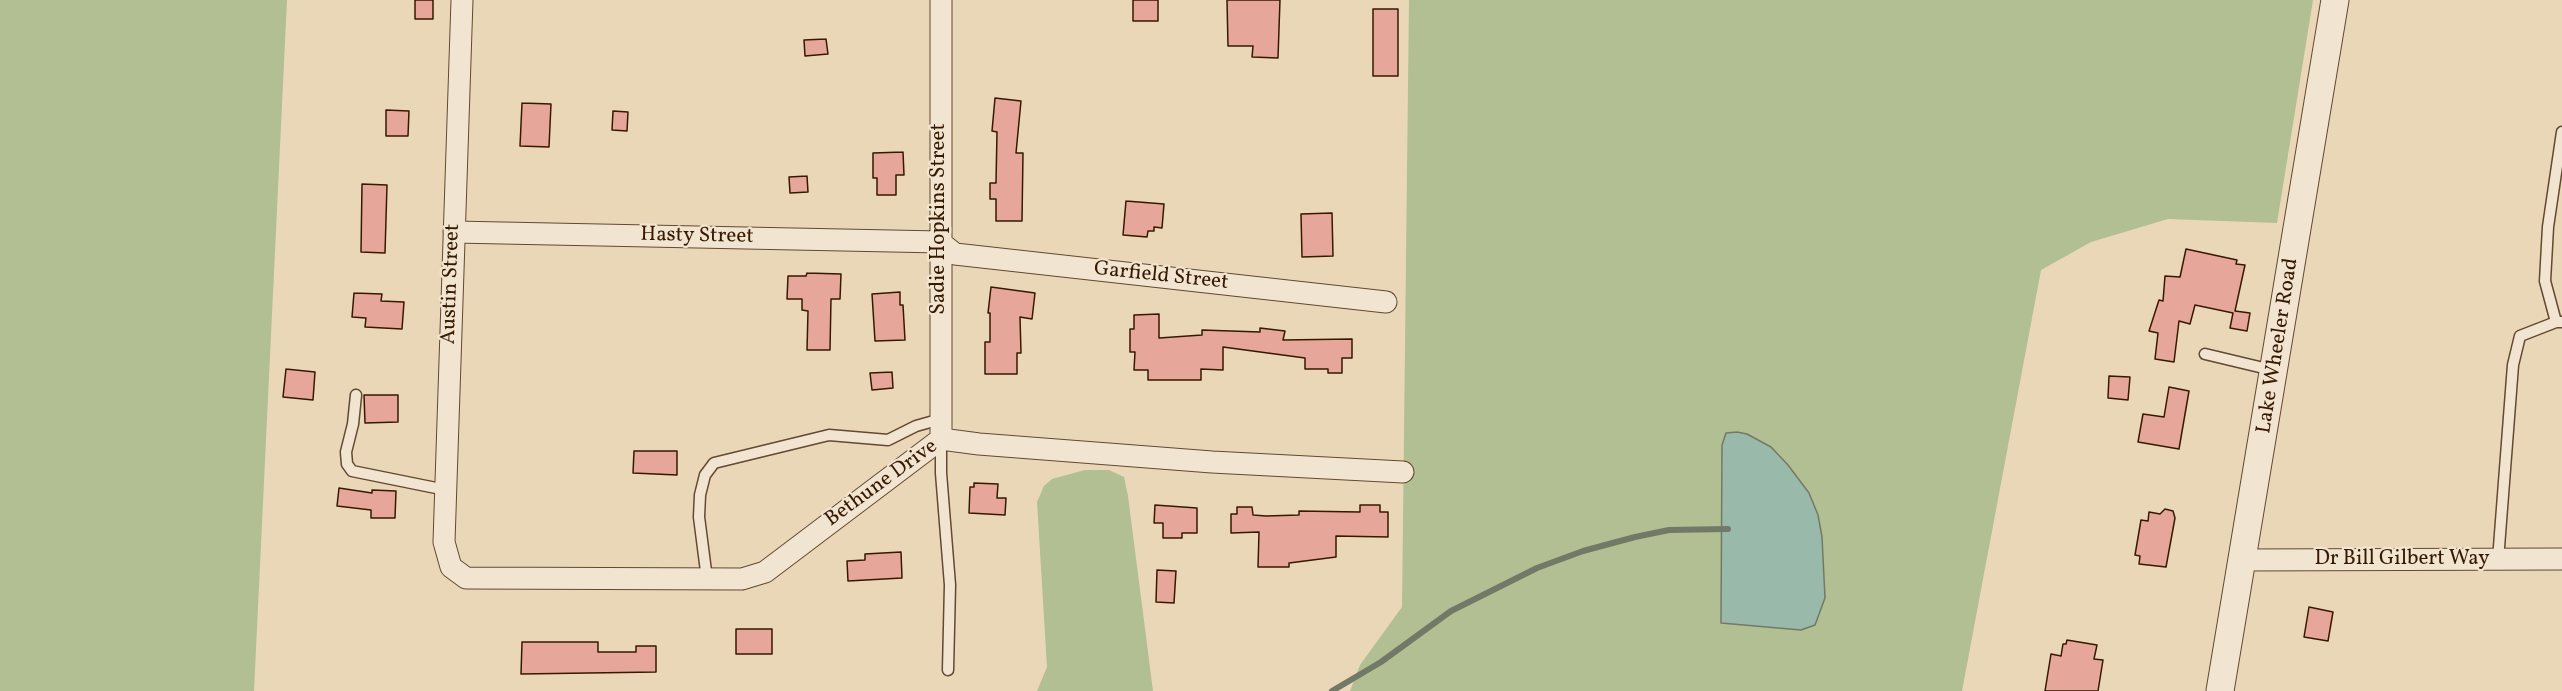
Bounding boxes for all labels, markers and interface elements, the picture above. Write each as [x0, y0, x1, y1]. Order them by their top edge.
street label: Sadie Hopkins Street [927, 123, 953, 315]
street label: Austin Street [437, 223, 467, 345]
street label: Hasty Street [640, 223, 754, 251]
street label: Lake Wheeler Road [2253, 256, 2305, 436]
street label: Garfield Street [1093, 257, 1229, 297]
street label: Bethune Drive [821, 435, 943, 533]
street label: Dr Bill Gilbert Way [2314, 547, 2490, 573]

